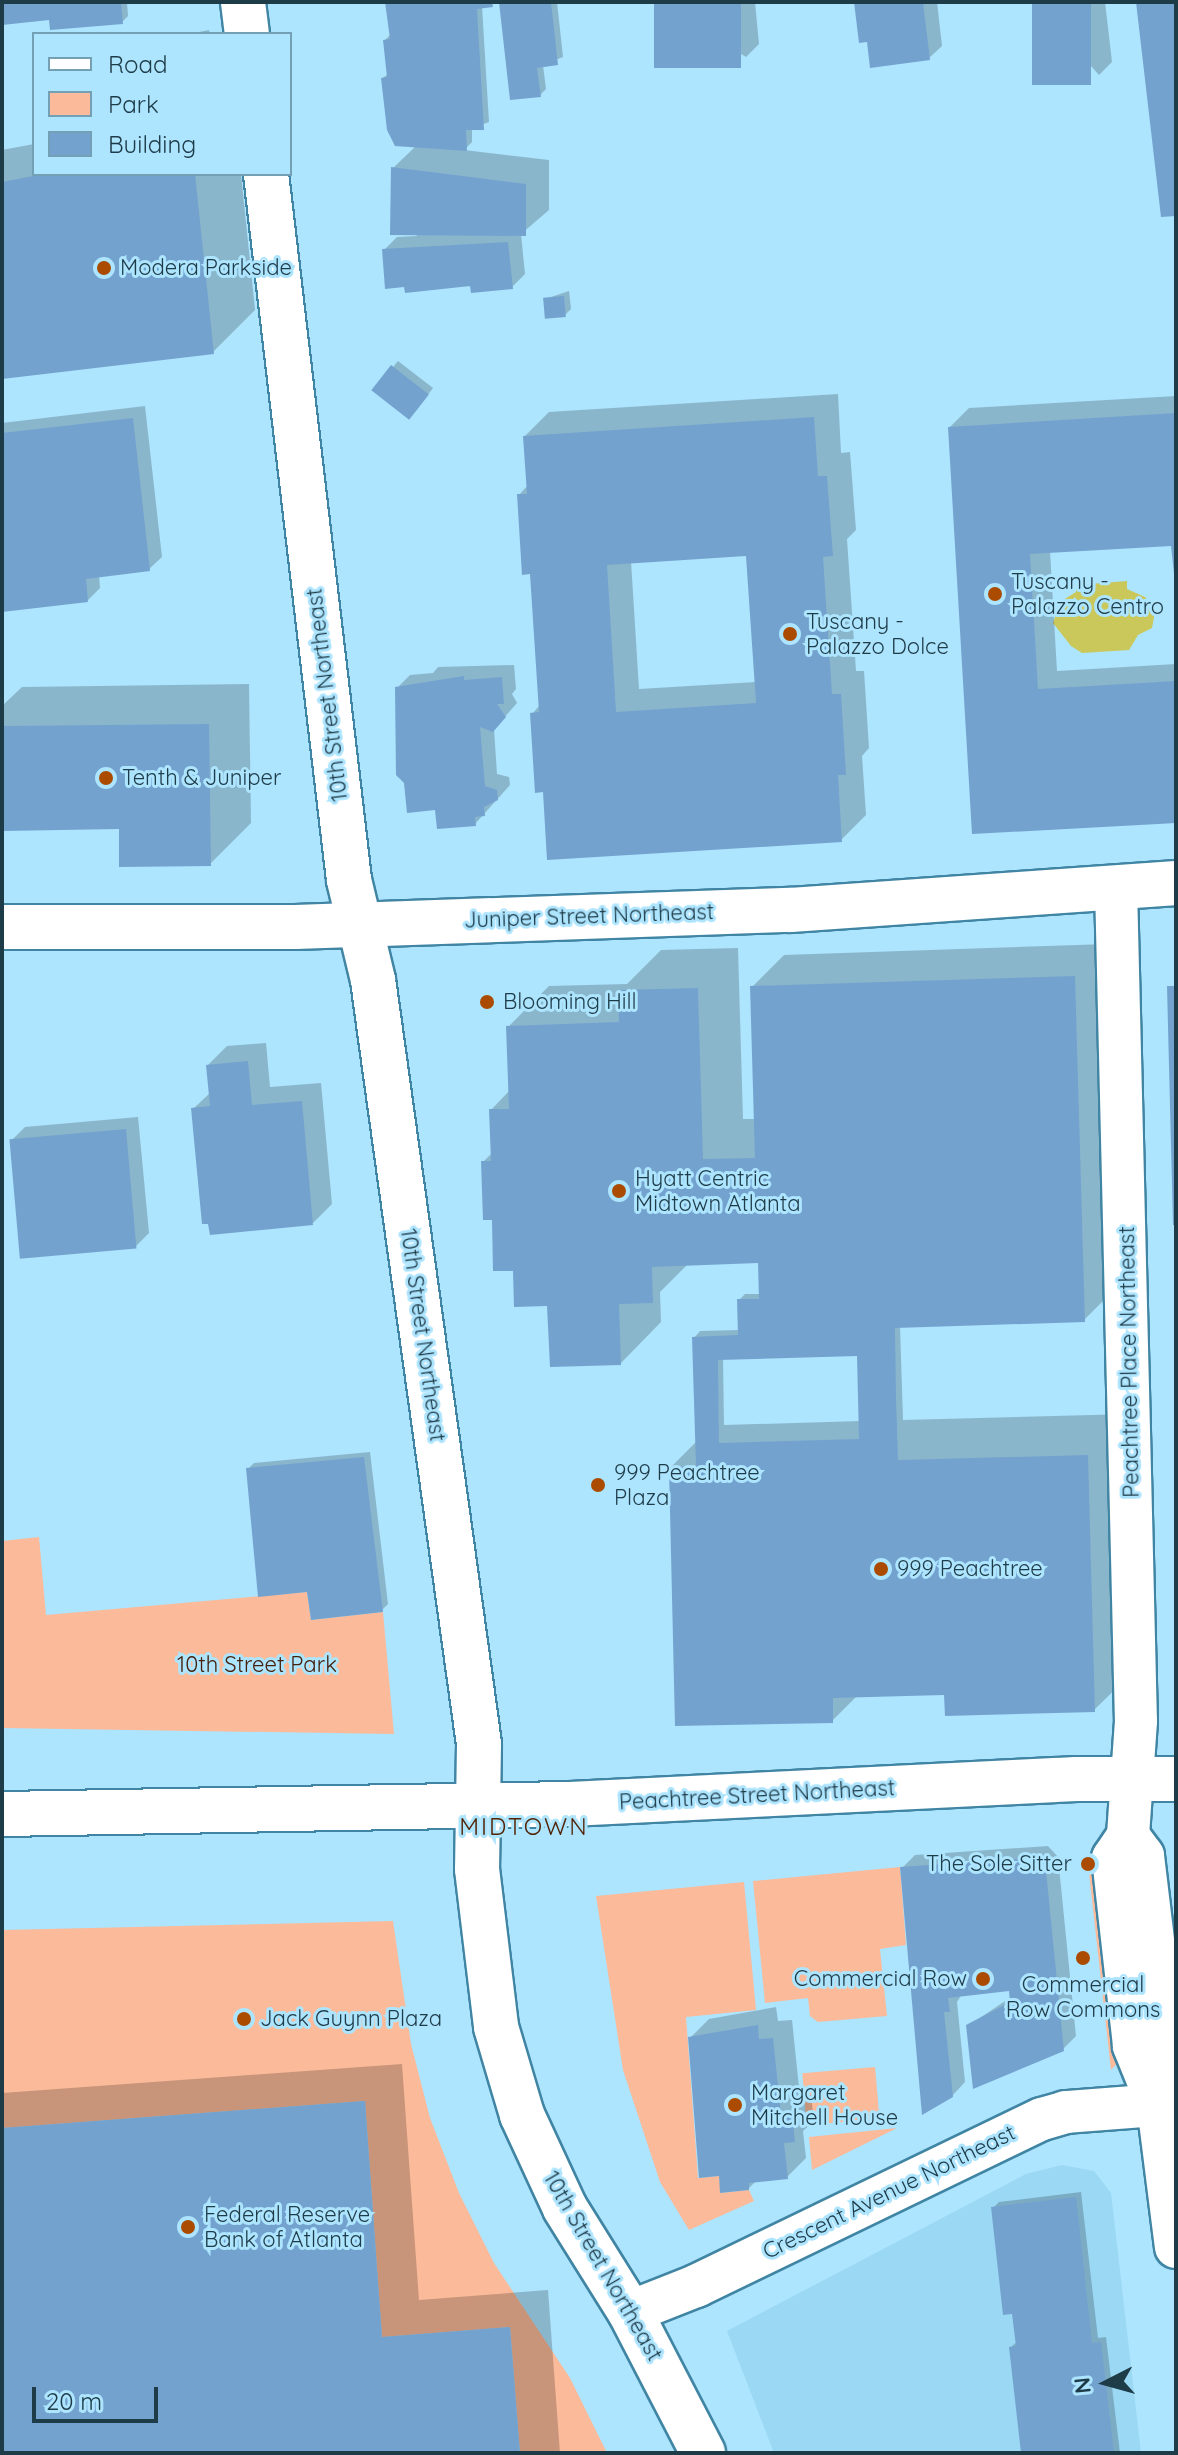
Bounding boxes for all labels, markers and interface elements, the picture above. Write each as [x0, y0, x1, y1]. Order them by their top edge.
legend [32, 32, 292, 176]
text: Road [108, 49, 168, 79]
text: Park [108, 89, 159, 119]
text: Building [108, 129, 196, 159]
place label: Modera Parkside [120, 255, 292, 281]
marker: Modera Parkside [95, 259, 113, 277]
place label: Tuscany - Palazzo Centro [1011, 568, 1164, 620]
marker: Tuscany - Palazzo Centro [986, 585, 1004, 603]
street label: 10th Street Northeast [301, 587, 353, 803]
place label: Tuscany - Palazzo Dolce [806, 608, 949, 660]
marker: Tuscany - Palazzo Dolce [781, 625, 799, 643]
place label: Tenth & Juniper [122, 765, 281, 791]
marker: Tenth & Juniper [97, 769, 115, 787]
street label: Juniper Street Northeast [463, 898, 715, 934]
place label: Blooming Hill [503, 989, 637, 1015]
marker: Blooming Hill [478, 993, 496, 1011]
place label: Hyatt Centric Midtown Atlanta [635, 1165, 801, 1216]
marker: Hyatt Centric Midtown Atlanta [610, 1182, 628, 1200]
street label: Peachtree Place Northeast [1113, 1226, 1145, 1498]
street label: 10th Street Northeast [395, 1227, 451, 1443]
place label: 999 Peachtree Plaza [614, 1459, 760, 1510]
marker: 999 Peachtree Plaza [589, 1476, 607, 1494]
place label: 999 Peachtree [897, 1556, 1043, 1582]
marker: 999 Peachtree [872, 1560, 890, 1578]
park label: 10th Street Park [177, 1652, 337, 1678]
street label: Peachtree Street Northeast [618, 1775, 896, 1815]
district label: MIDTOWN [459, 1813, 589, 1841]
place label: The Sole Sitter [926, 1851, 1072, 1877]
marker: The Sole Sitter [1079, 1855, 1097, 1873]
marker: Commercial Row Commons [1074, 1949, 1092, 1967]
place label: Commercial Row [794, 1966, 967, 1992]
marker: Commercial Row [974, 1970, 992, 1988]
place label: Commercial Row Commons [1006, 1971, 1160, 2022]
place label: Jack Guynn Plaza [260, 2006, 442, 2032]
marker: Jack Guynn Plaza [235, 2010, 253, 2028]
place label: Margaret Mitchell House [751, 2079, 898, 2130]
marker: Margaret Mitchell House [726, 2096, 744, 2114]
street label: Crescent Avenue Northeast [758, 2119, 1020, 2265]
street label: 10th Street Northeast [538, 2166, 668, 2366]
place label: Federal Reserve Bank of Atlanta [204, 2201, 370, 2252]
marker: Federal Reserve Bank of Atlanta [179, 2218, 197, 2236]
north arrow [1066, 2343, 1146, 2423]
scale bar [36, 2371, 162, 2421]
text: N [1067, 2376, 1097, 2395]
text: 20 m [46, 2386, 102, 2416]

